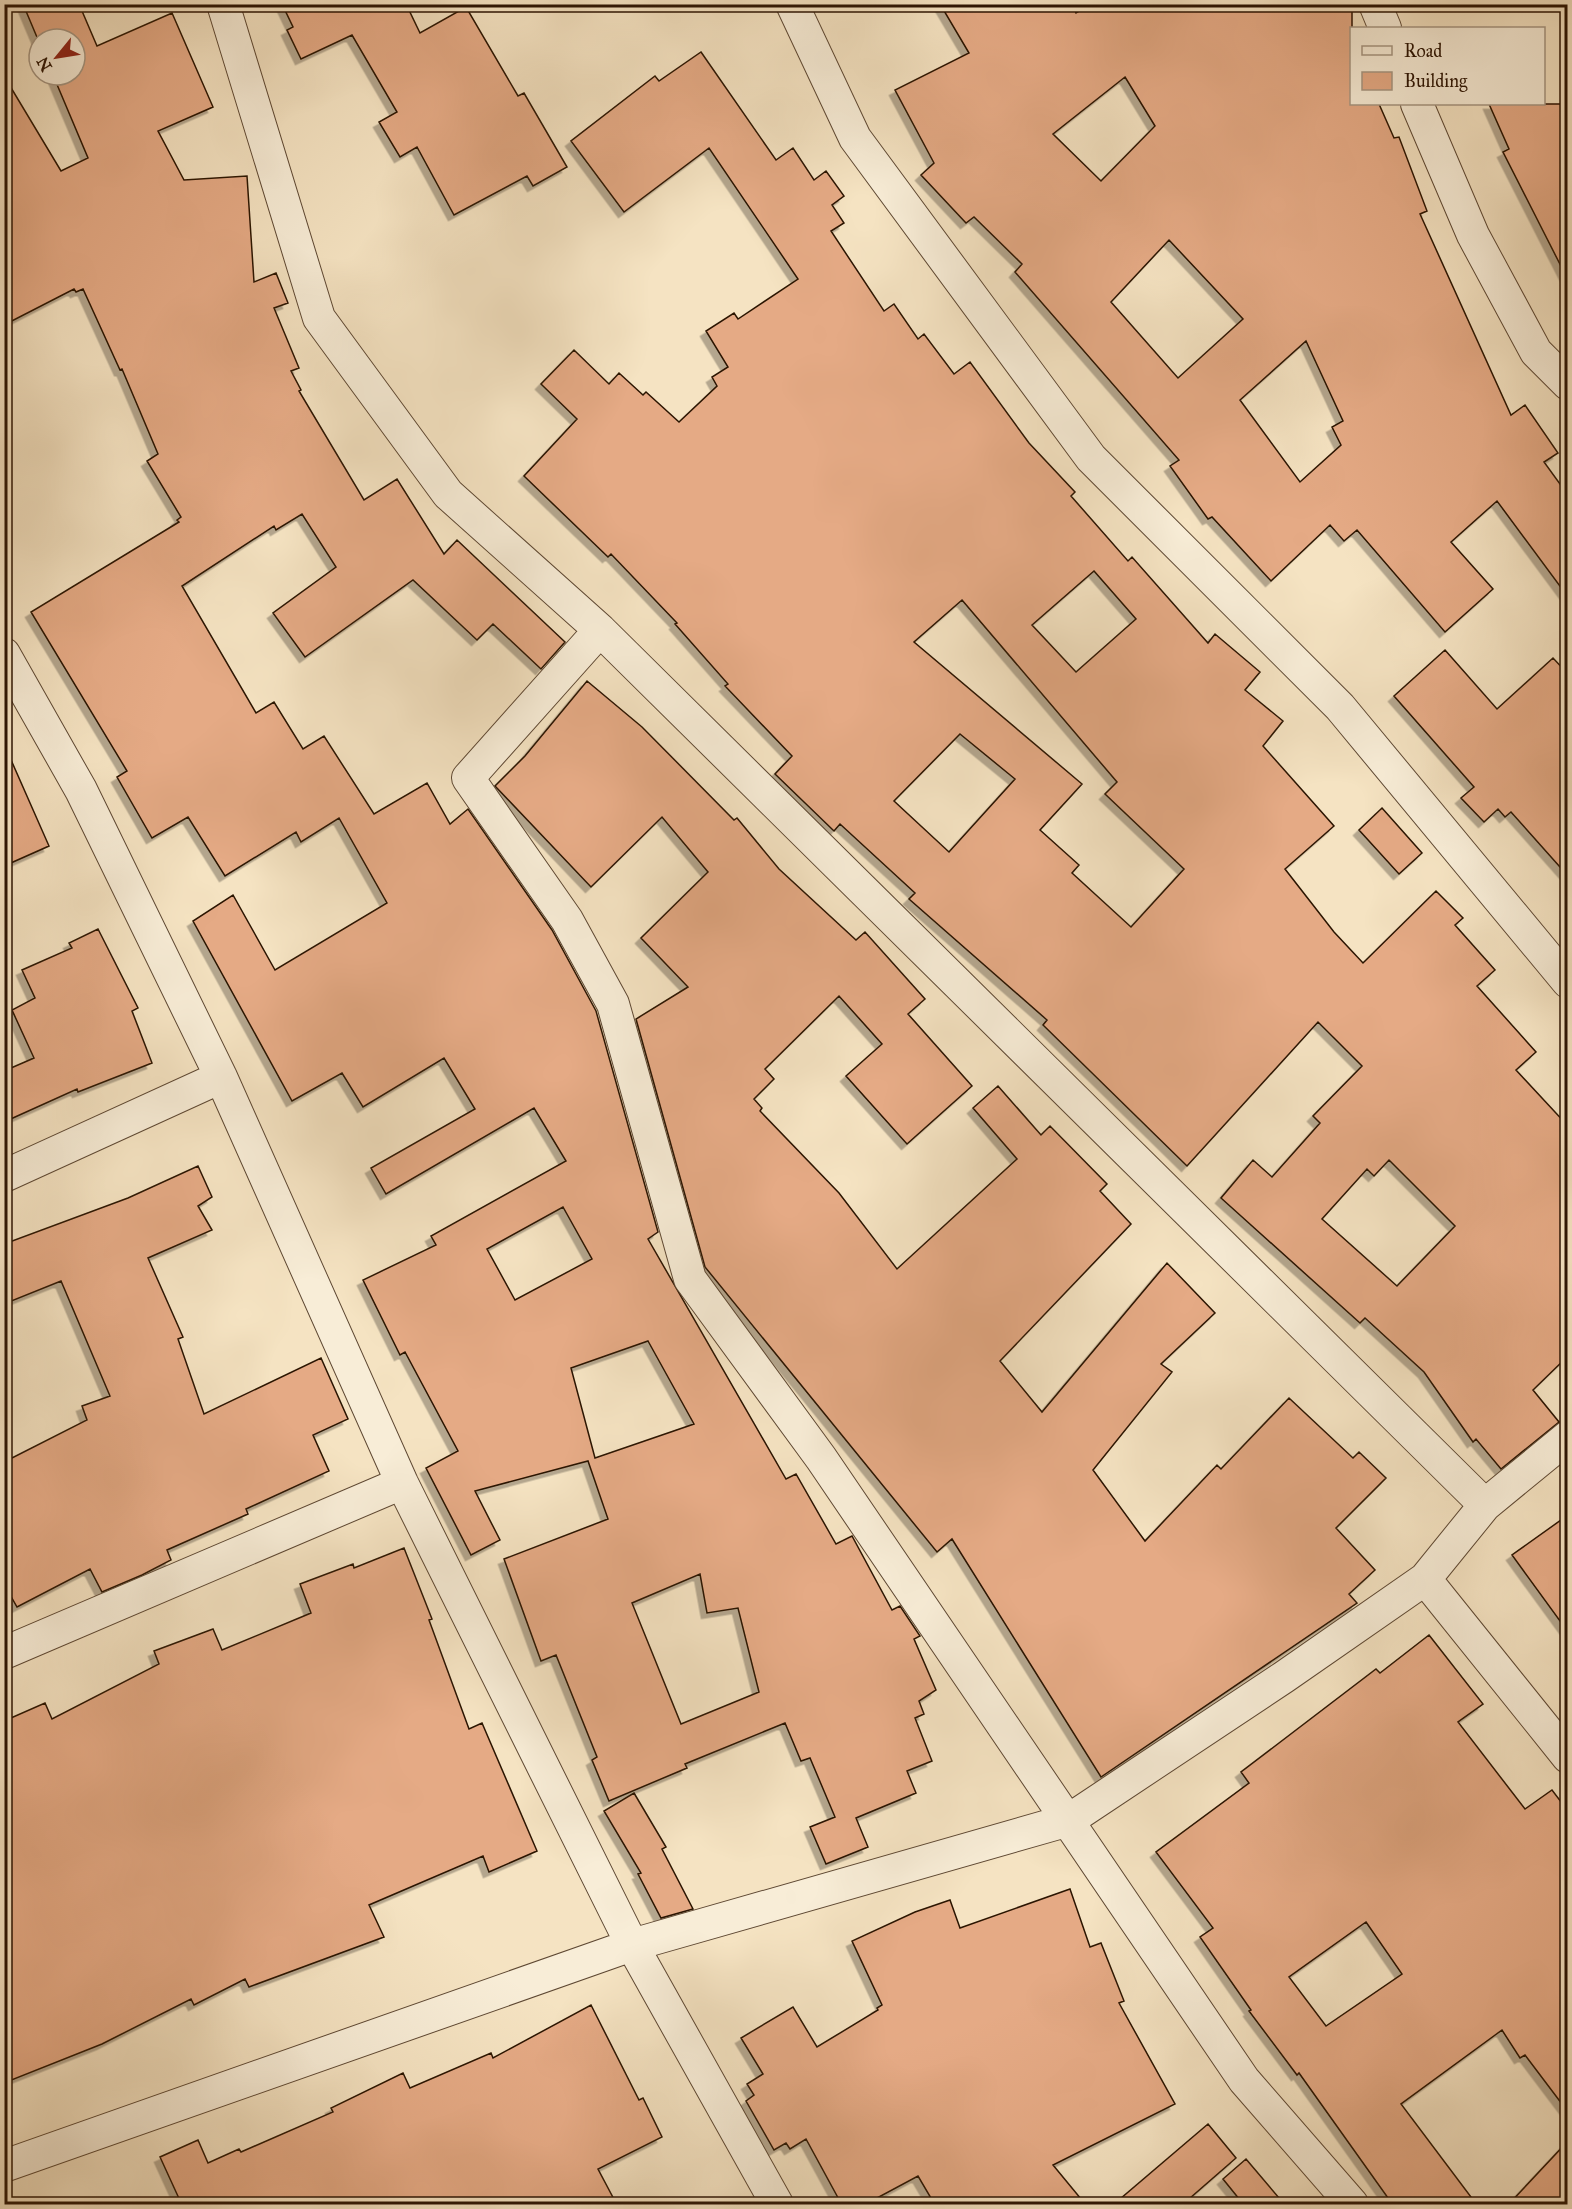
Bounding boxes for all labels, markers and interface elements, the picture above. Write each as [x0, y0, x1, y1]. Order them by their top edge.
north arrow [27, 27, 87, 87]
legend [1350, 27, 1545, 105]
text: Road [1404, 40, 1442, 62]
text: N [33, 53, 56, 75]
text: Building [1404, 70, 1468, 93]

